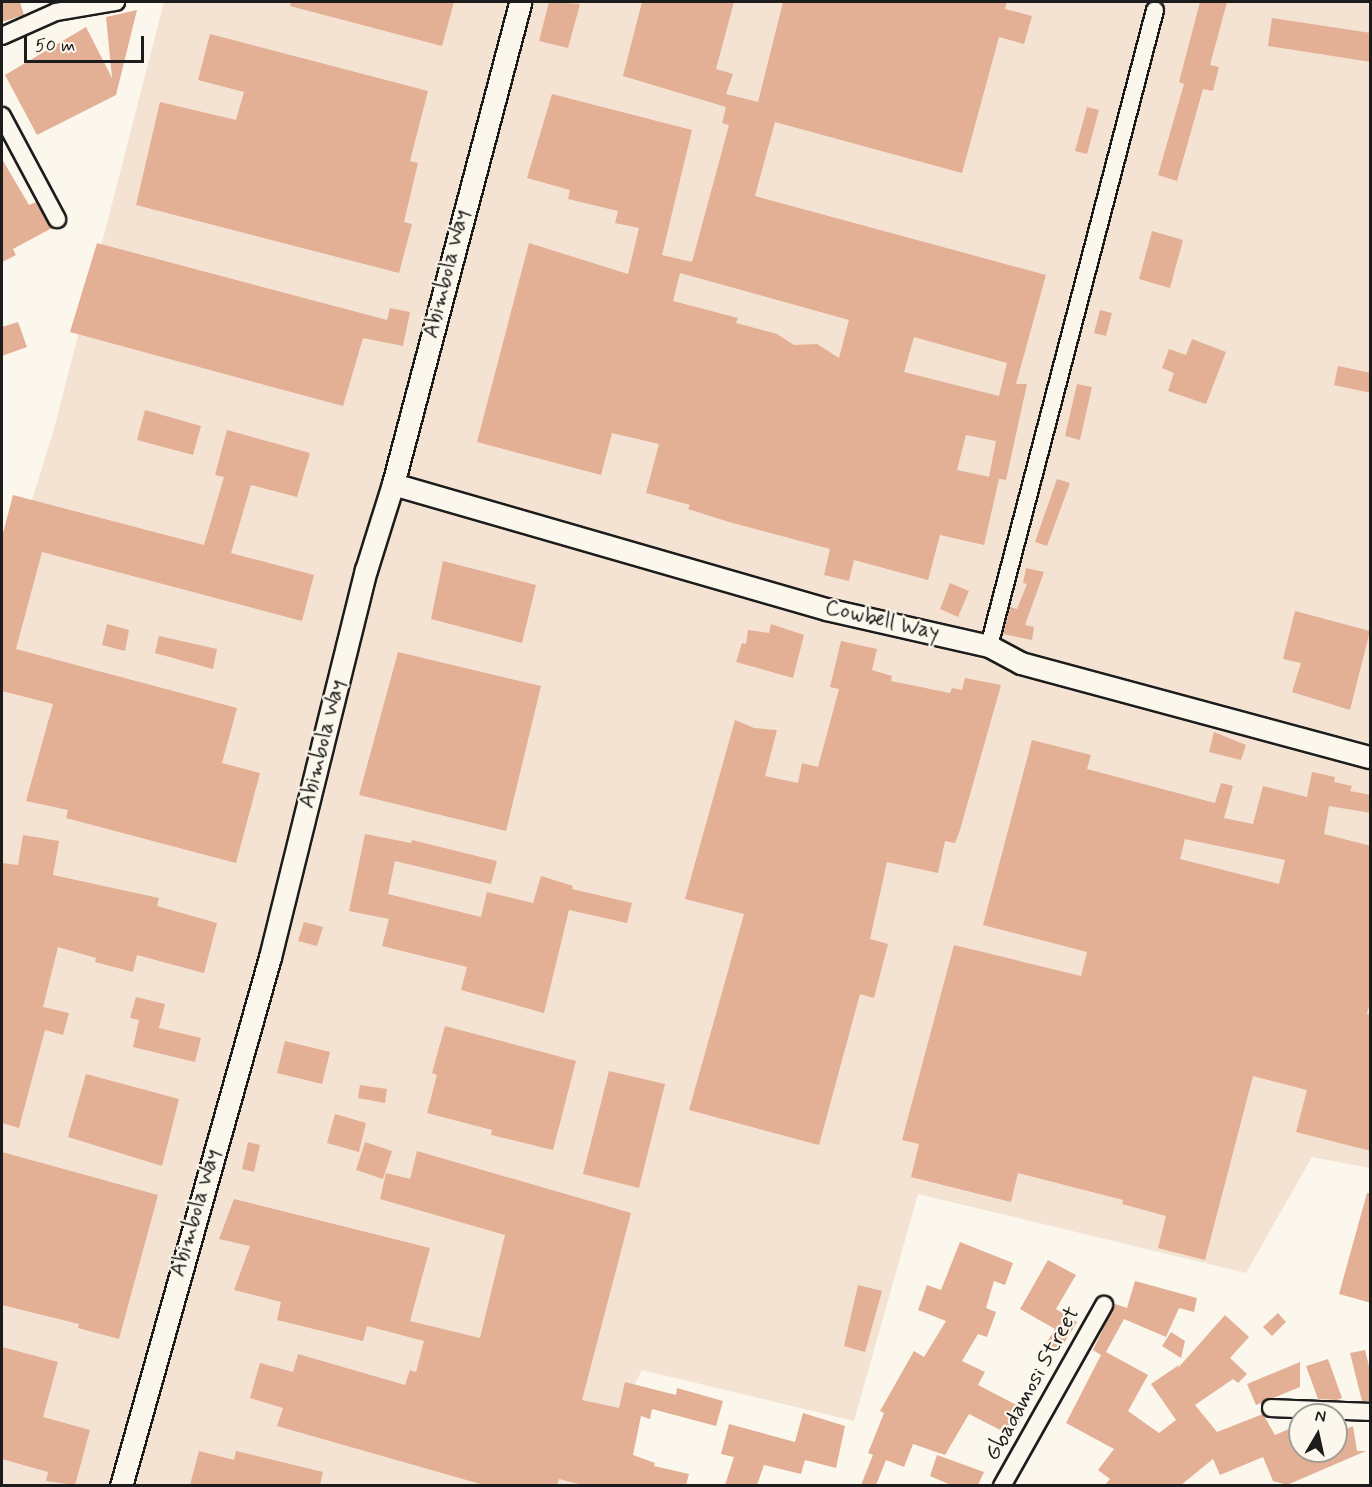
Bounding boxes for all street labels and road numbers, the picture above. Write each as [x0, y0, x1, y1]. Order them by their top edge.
street label: Abimbola Way [418, 204, 476, 344]
street label: Cowbell Way [821, 595, 943, 647]
street label: Abimbola Way [294, 674, 352, 814]
street label: Abimbola Way [164, 1144, 228, 1282]
street label: Gbadamosi Street [980, 1303, 1086, 1465]

